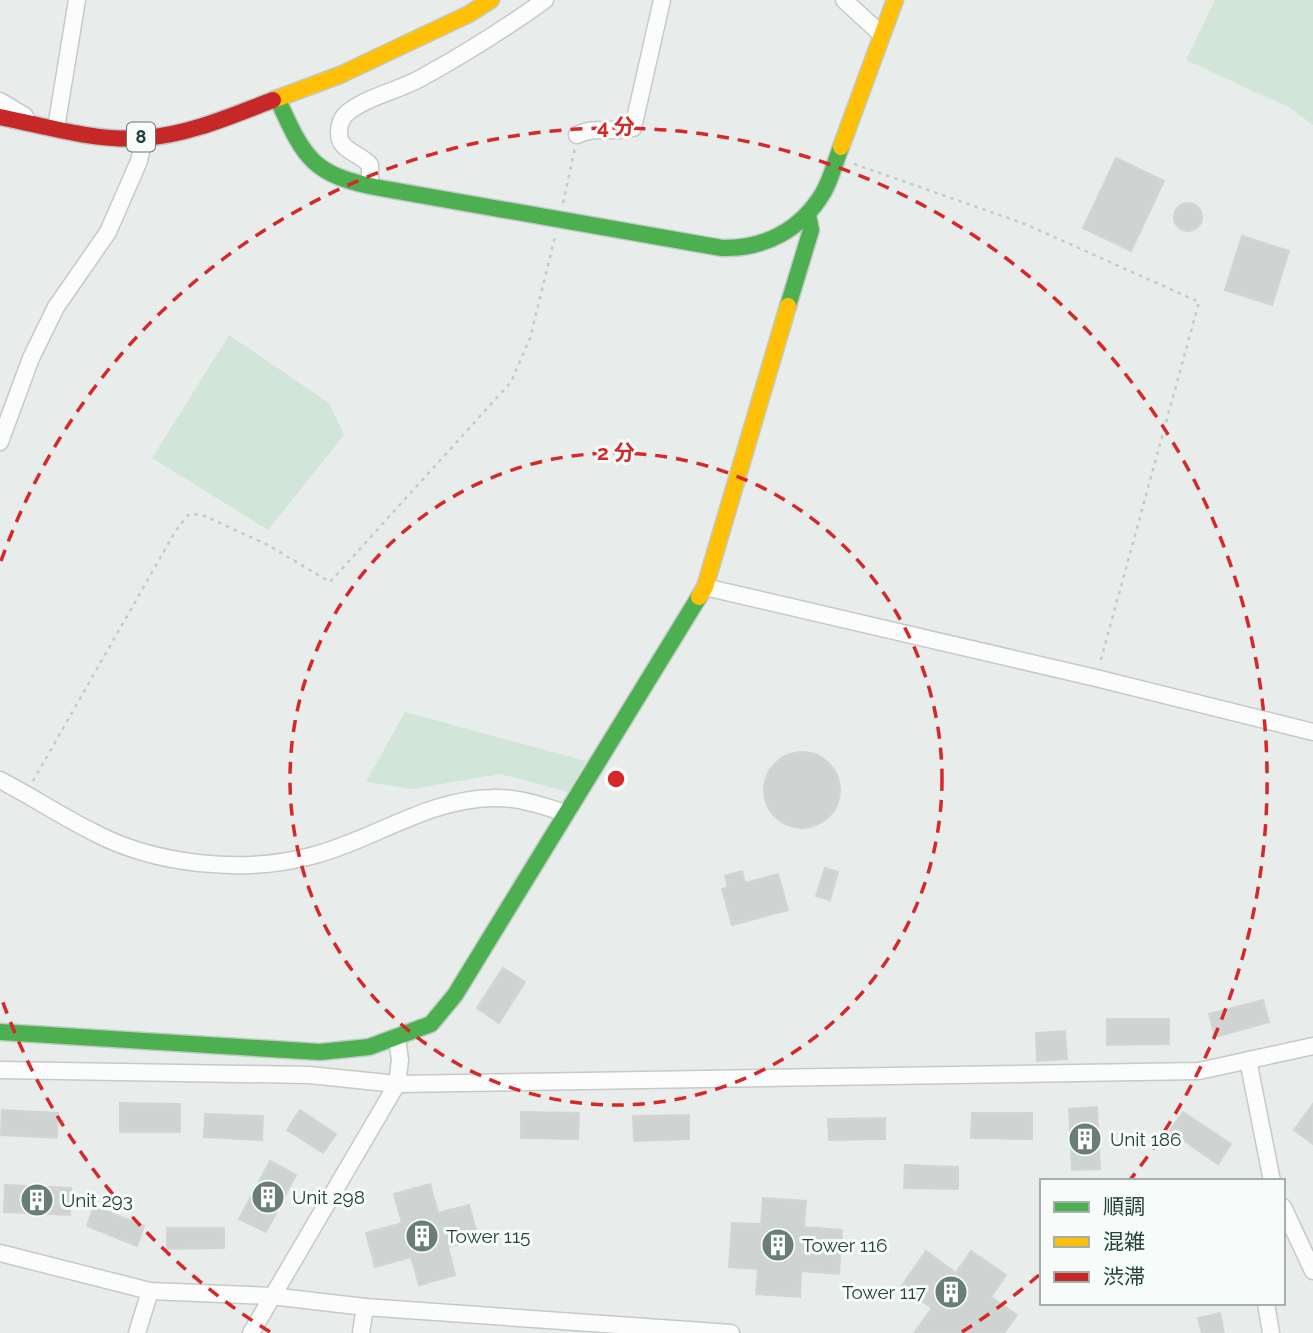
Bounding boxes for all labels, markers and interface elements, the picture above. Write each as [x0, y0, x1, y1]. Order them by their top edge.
text: 4 分 [597, 114, 635, 139]
road number: 8 [127, 122, 155, 152]
text: 2 分 [597, 440, 635, 465]
centre of rings [604, 767, 628, 791]
building icon: Unit 186 [1066, 1120, 1104, 1158]
place label: Unit 186 [1110, 1128, 1182, 1150]
building icon: Unit 298 [249, 1178, 287, 1216]
legend [1040, 1179, 1285, 1305]
building icon: Unit 293 [18, 1181, 56, 1219]
place label: Unit 298 [292, 1186, 365, 1208]
place label: Unit 293 [61, 1189, 133, 1211]
text: 順調 [1103, 1194, 1145, 1219]
building icon: Tower 115 [403, 1217, 441, 1255]
place label: Tower 115 [446, 1225, 530, 1247]
building icon: Tower 116 [759, 1226, 797, 1264]
text: 混雑 [1103, 1229, 1145, 1254]
place label: Tower 116 [802, 1234, 887, 1256]
text: 渋滞 [1103, 1264, 1145, 1289]
building icon: Tower 117 [932, 1273, 970, 1311]
place label: Tower 117 [842, 1281, 926, 1303]

